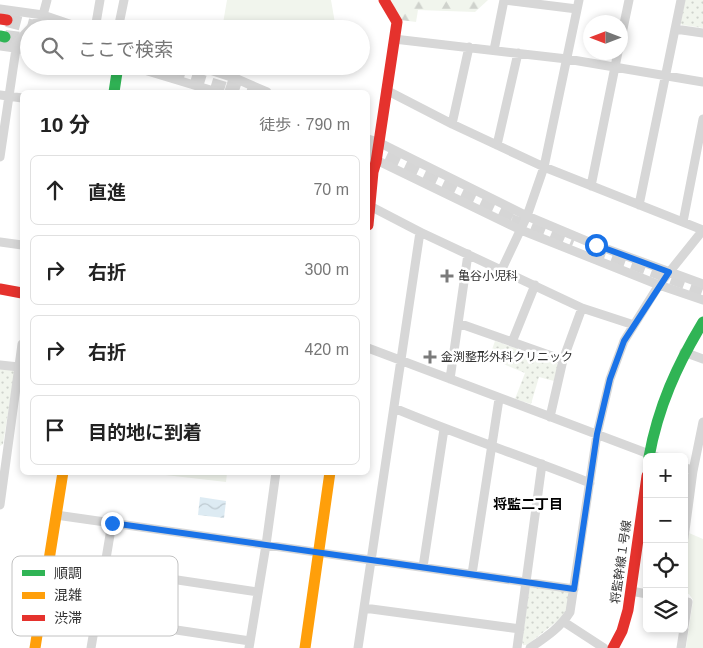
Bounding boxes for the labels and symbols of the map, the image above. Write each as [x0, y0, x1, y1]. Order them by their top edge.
north arrow [583, 15, 628, 60]
route start [585, 234, 608, 257]
marker: 亀谷小児科 [440, 269, 454, 283]
place label: 亀谷小児科 [458, 269, 518, 283]
marker: 金渕整形外科クリニック [423, 350, 437, 364]
place label: 金渕整形外科クリニック [441, 350, 573, 364]
district label: 将監二丁目 [493, 496, 563, 512]
route end [101, 512, 124, 535]
street label: 将監幹線１号線 [608, 519, 634, 605]
legend [12, 556, 178, 636]
text: 順調 [54, 565, 82, 581]
text: 混雑 [54, 587, 82, 603]
text: 渋滞 [54, 610, 82, 626]

